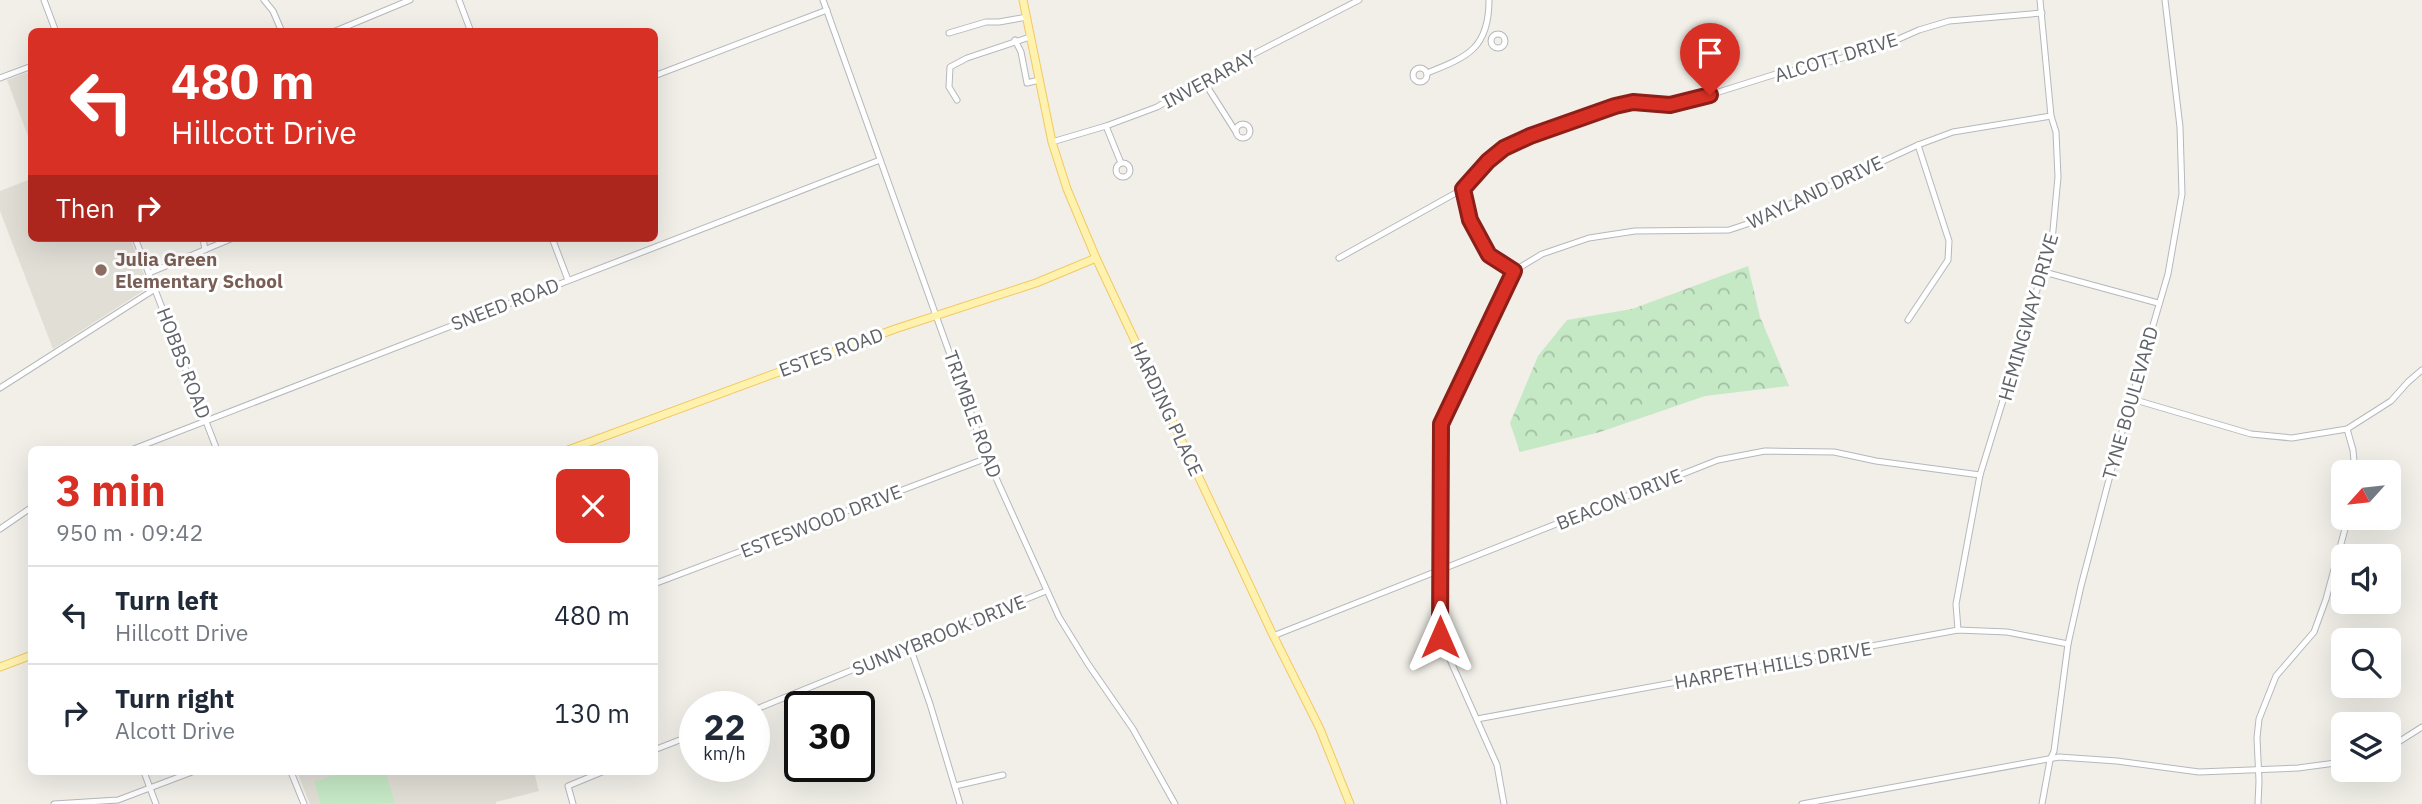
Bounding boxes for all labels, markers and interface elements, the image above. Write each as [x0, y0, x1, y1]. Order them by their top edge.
pin [1680, 23, 1740, 95]
street label: ALCOTT DRIVE [1771, 27, 1901, 87]
icon: arrive [1691, 34, 1729, 72]
street label: INVERARAY [1158, 44, 1261, 114]
text: 480 m [171, 49, 315, 112]
icon: left [56, 56, 147, 147]
text: Hillcott Drive [171, 111, 357, 153]
street label: WAYLAND DRIVE [1743, 150, 1887, 234]
icon: right [129, 189, 167, 227]
text: Then [56, 191, 115, 225]
street label: HEMINGWAY DRIVE [1993, 231, 2063, 403]
place label: Julia Green Elementary School [115, 247, 283, 293]
marker: Julia Green Elementary School [93, 262, 109, 278]
street label: SNEED ROAD [448, 272, 562, 336]
street label: HOBBS ROAD [152, 304, 216, 422]
street label: ESTES ROAD [775, 322, 887, 382]
street label: TYNE BOULEVARD [2097, 324, 2163, 482]
street label: HARDING PLACE [1125, 338, 1209, 480]
street label: TRIMBLE ROAD [939, 347, 1007, 481]
north arrow [2331, 460, 2401, 530]
map controls [2331, 460, 2401, 782]
text: 3 min [56, 463, 166, 518]
street label: BEACON DRIVE [1553, 463, 1685, 535]
button: close [556, 469, 630, 543]
street label: ESTESWOOD DRIVE [737, 479, 905, 563]
text: 950 m · 09:42 [56, 517, 203, 547]
button: sound [2331, 544, 2401, 614]
text: Turn left [115, 583, 218, 617]
street label: SUNNYBROOK DRIVE [849, 589, 1029, 681]
icon: left [56, 596, 94, 634]
text: 480 m [554, 598, 630, 632]
position arrow [1403, 600, 1477, 674]
text: Hillcott Drive [115, 617, 248, 647]
button: search [2331, 628, 2401, 698]
street label: HARPETH HILLS DRIVE [1672, 636, 1874, 694]
text: Turn right [115, 681, 234, 715]
speed limit sign: 30 [784, 691, 875, 782]
icon: right [56, 694, 94, 732]
text: 130 m [554, 696, 630, 730]
text: 22 [703, 704, 746, 750]
button: layers [2331, 712, 2401, 782]
text: Alcott Drive [115, 715, 235, 745]
text: km/h [703, 742, 746, 765]

